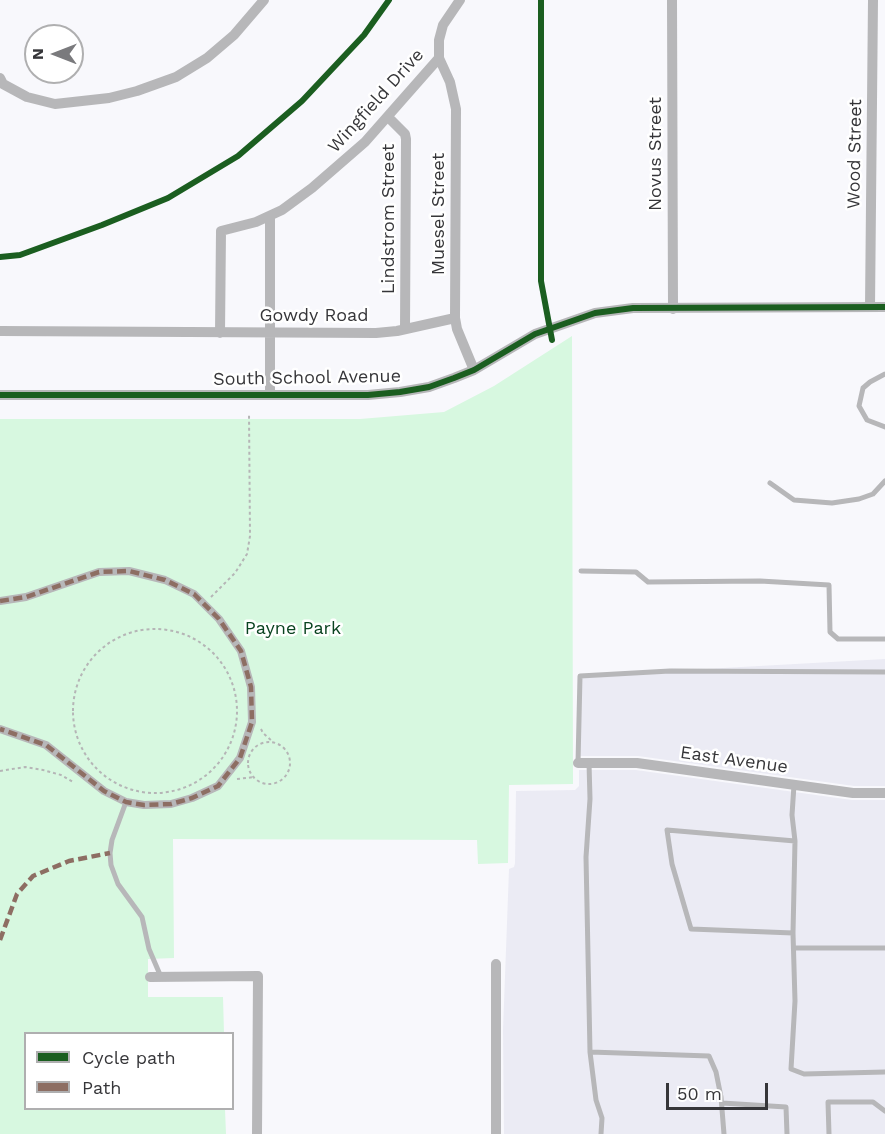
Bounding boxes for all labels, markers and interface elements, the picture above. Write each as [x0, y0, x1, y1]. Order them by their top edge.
north arrow [24, 24, 84, 84]
street label: Wingfield Drive [324, 44, 428, 158]
text: N [28, 48, 47, 60]
street label: Novus Street [645, 97, 667, 211]
street label: Wood Street [843, 99, 867, 209]
street label: Lindstrom Street [378, 144, 400, 294]
street label: Muesel Street [428, 153, 450, 275]
street label: Gowdy Road [260, 305, 368, 327]
street label: South School Avenue [213, 366, 401, 390]
park label: Payne Park [245, 618, 341, 640]
street label: East Avenue [679, 742, 789, 778]
legend [24, 1032, 234, 1110]
text: Cycle path [82, 1047, 176, 1068]
scale bar [669, 1071, 771, 1109]
text: Path [82, 1077, 122, 1098]
text: 50 m [677, 1083, 722, 1104]

